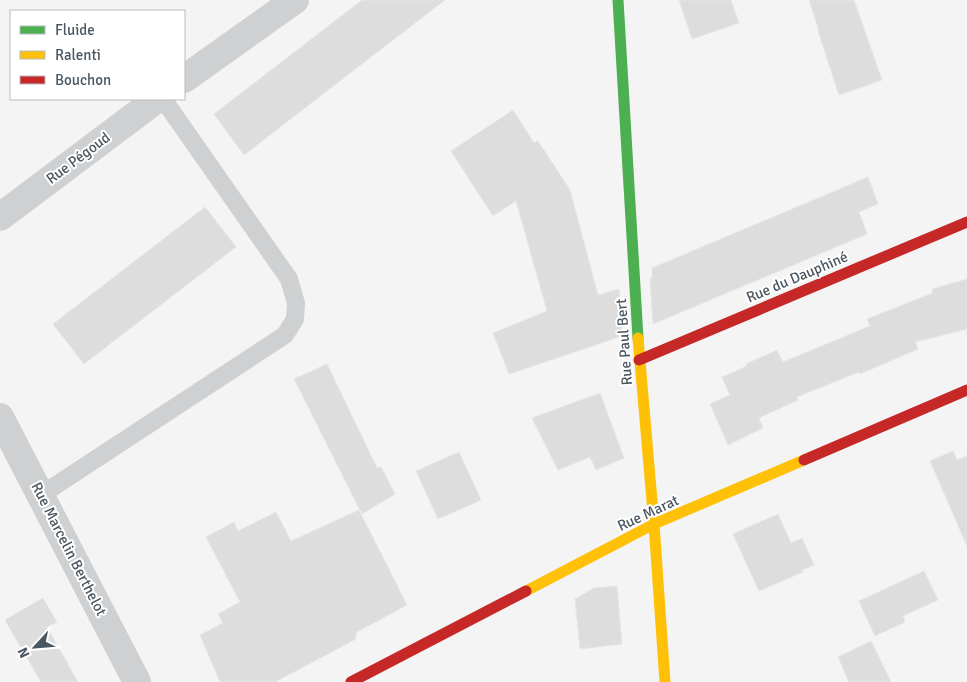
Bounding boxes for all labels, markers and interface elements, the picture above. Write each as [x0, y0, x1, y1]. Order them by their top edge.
legend [10, 10, 185, 100]
text: Fluide [55, 21, 95, 39]
text: Ralenti [55, 46, 101, 64]
text: Bouchon [55, 71, 111, 89]
street label: Rue Pégoud [43, 128, 113, 188]
street label: Rue du Dauphiné [744, 248, 850, 306]
street label: Rue Paul Bert [612, 298, 636, 386]
street label: Rue Marcelin Berthelot [28, 479, 110, 619]
street label: Rue Marat [615, 491, 681, 535]
north arrow [10, 622, 60, 672]
text: N [14, 644, 34, 661]

